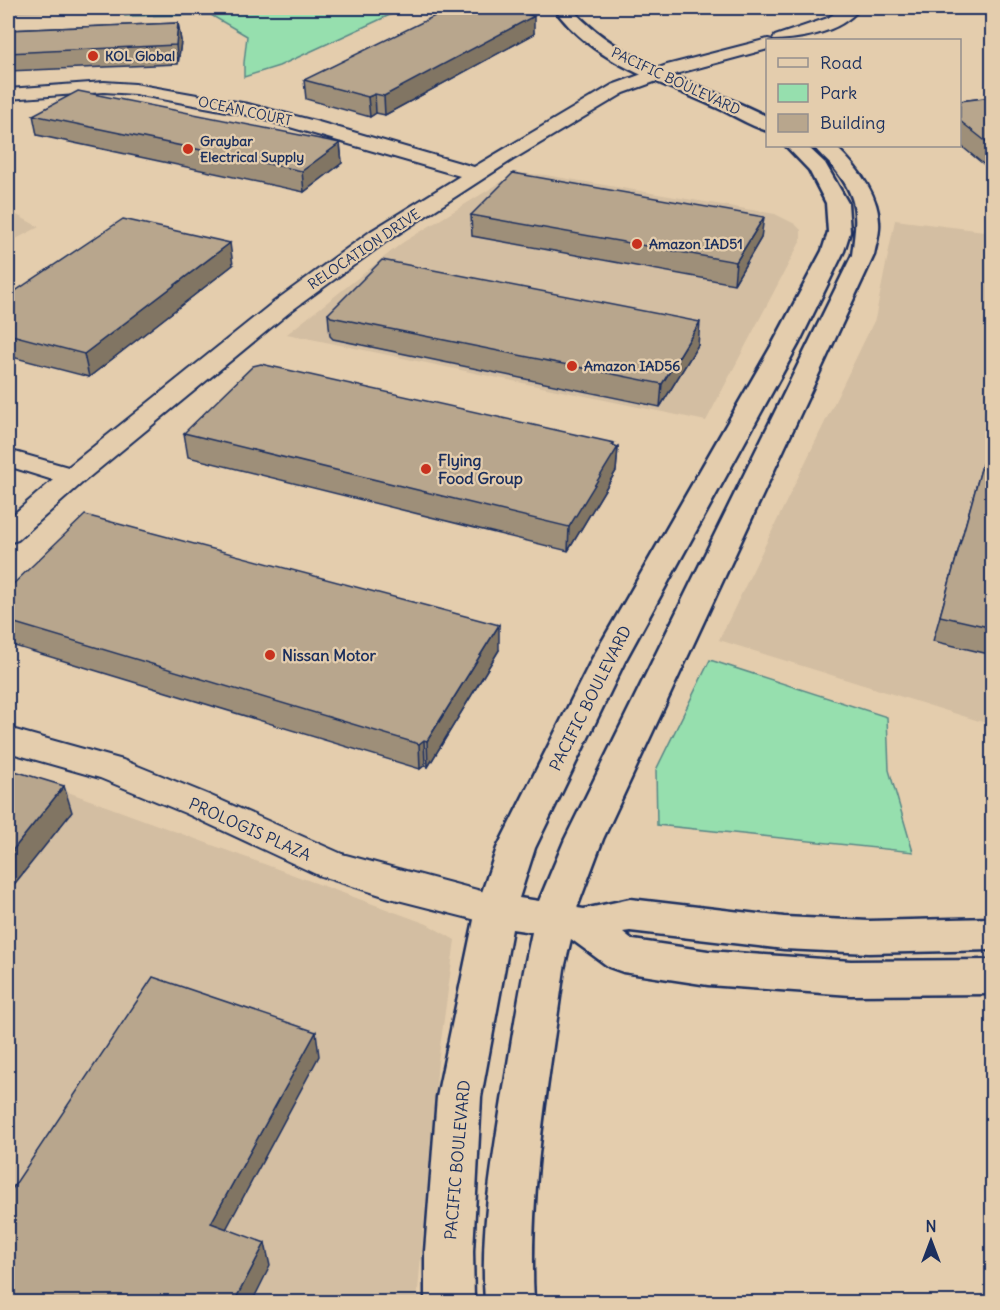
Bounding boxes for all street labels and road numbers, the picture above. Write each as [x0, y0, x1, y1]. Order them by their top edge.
street label: PACIFIC BOULEVARD [609, 43, 743, 119]
street label: OCEAN COURT [196, 92, 294, 130]
street label: RELOCATION DRIVE [304, 205, 424, 293]
street label: PACIFIC BOULEVARD [545, 622, 635, 774]
street label: PROLOGIS PLAZA [186, 793, 314, 865]
street label: PACIFIC BOULEVARD [440, 1079, 474, 1241]

